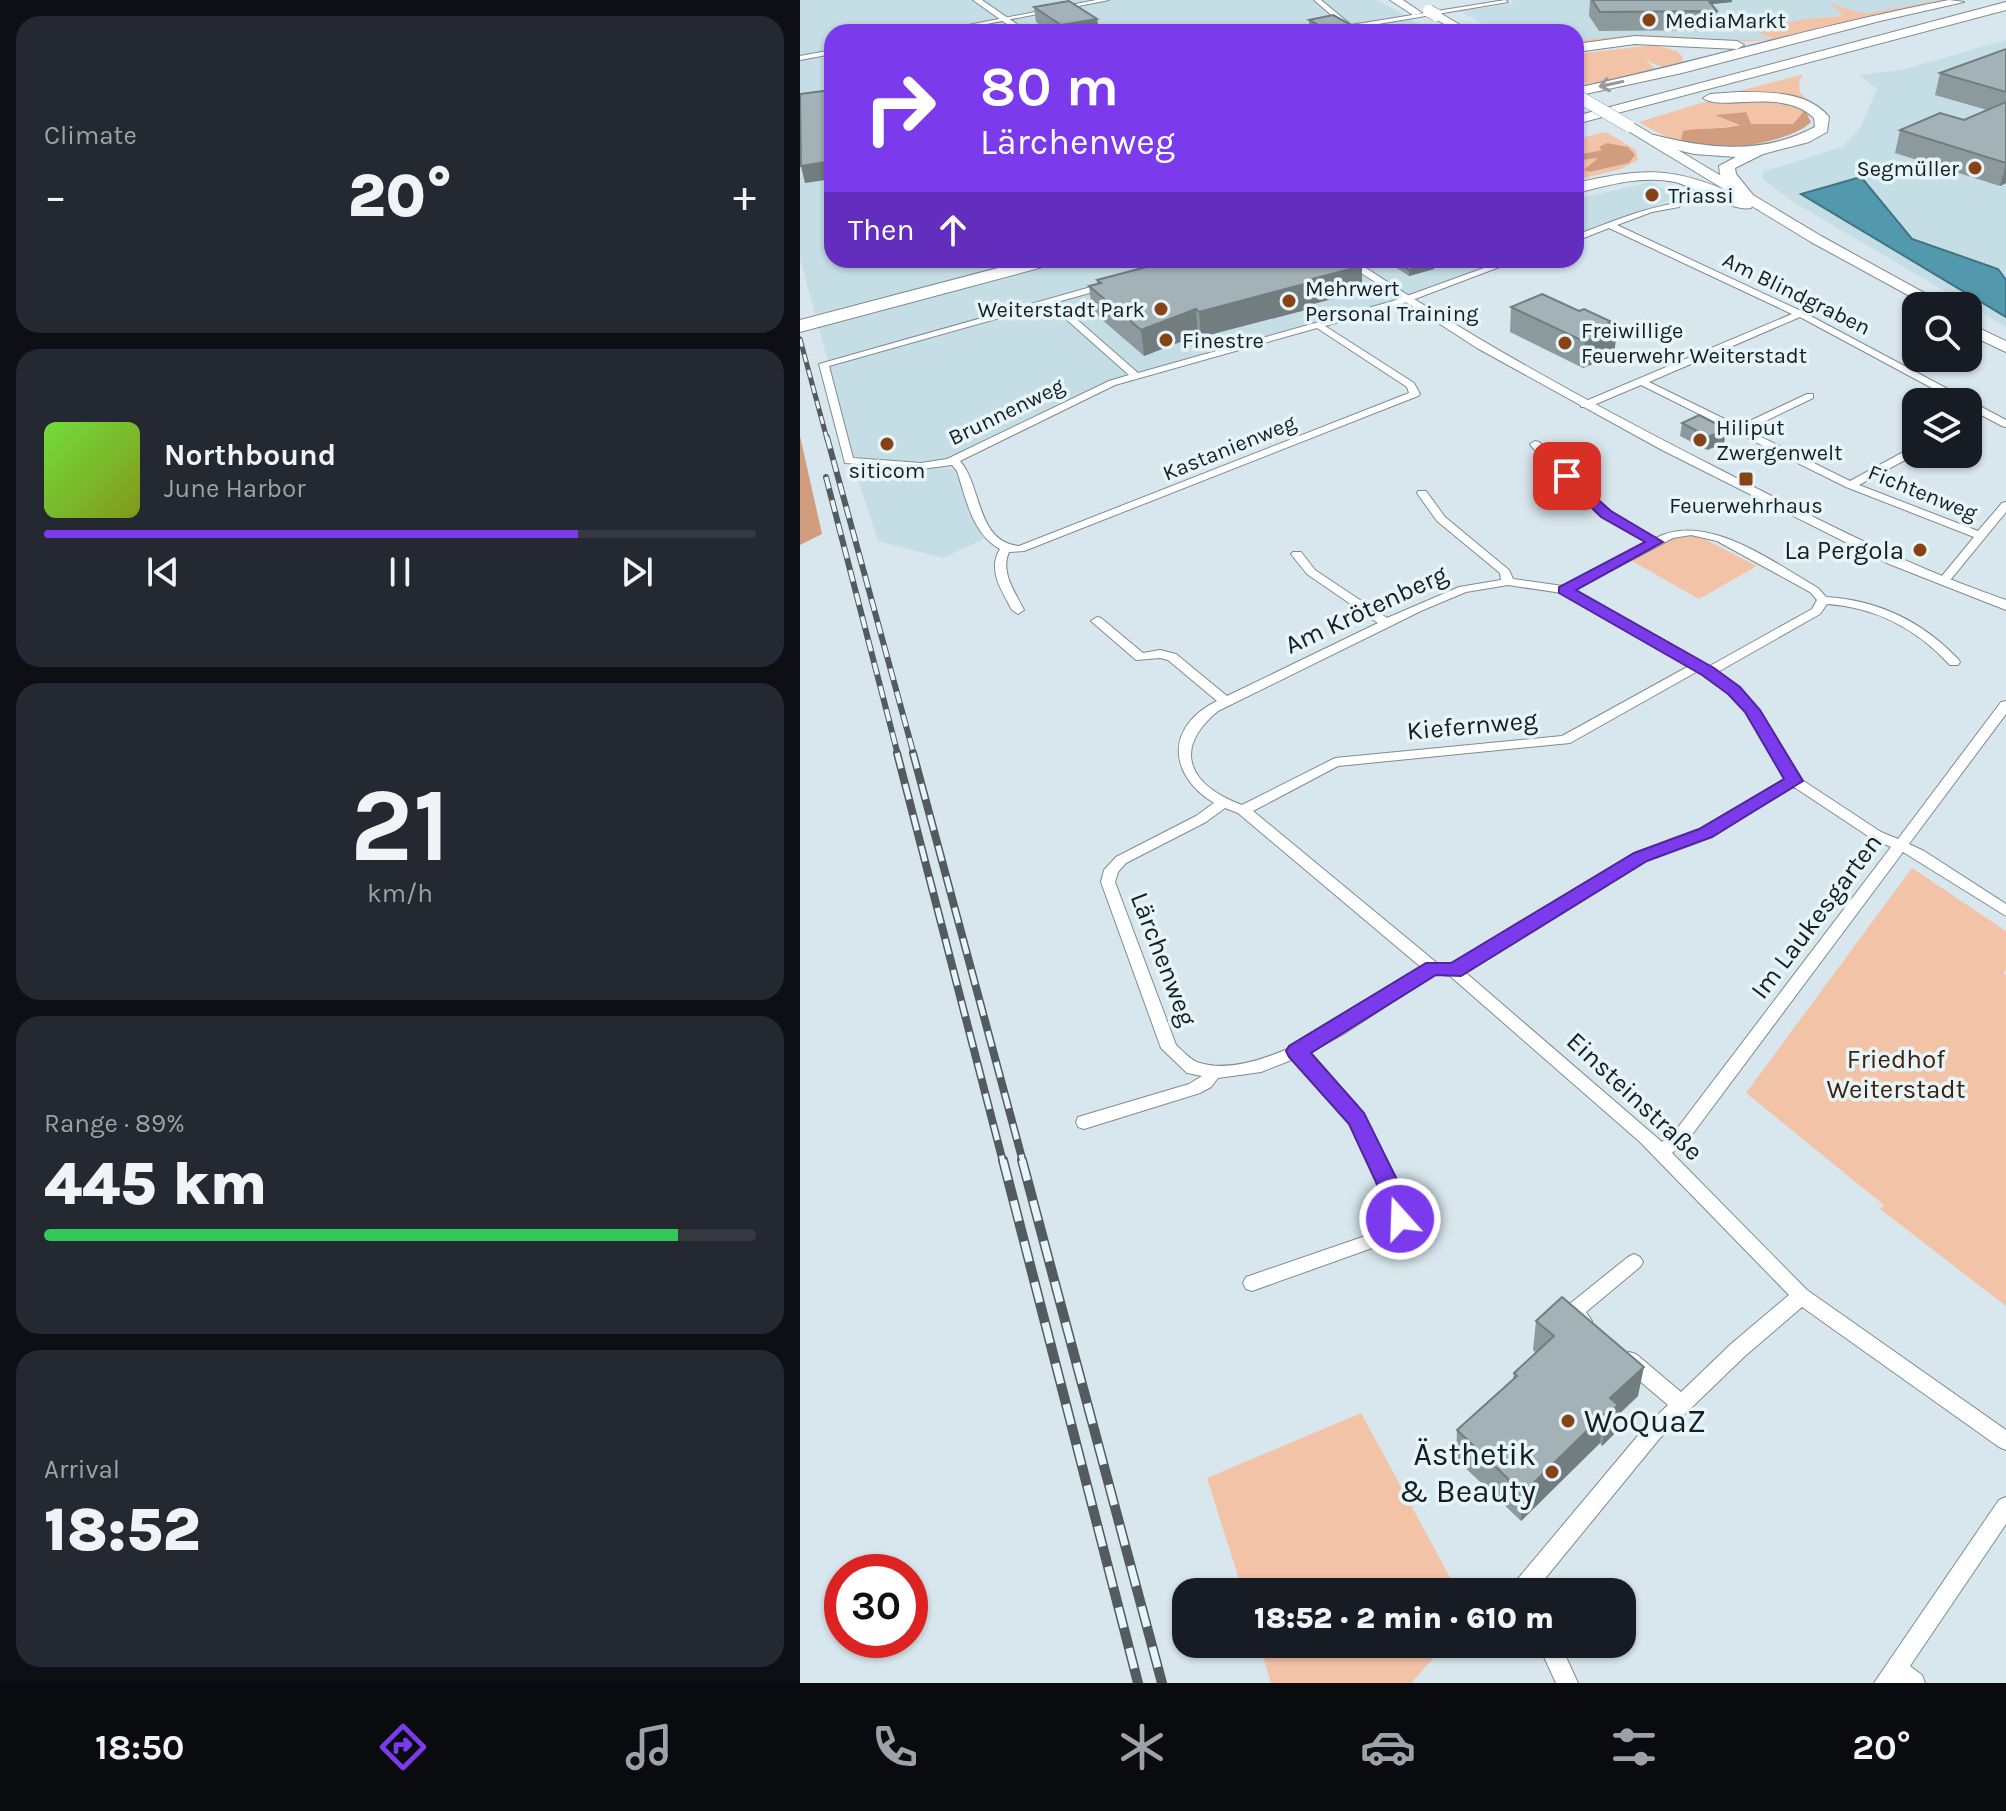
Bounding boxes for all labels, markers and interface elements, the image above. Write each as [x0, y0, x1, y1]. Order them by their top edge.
place label: MediaMarkt [1665, 8, 1786, 34]
marker: MediaMarkt [1640, 11, 1658, 29]
text: 80 m [980, 54, 1119, 119]
icon: right [848, 56, 952, 160]
one-way arrow [1599, 77, 1624, 92]
text: Climate [44, 120, 137, 151]
text: Lärchenweg [980, 121, 1175, 163]
place label: Segmüller [1857, 156, 1959, 182]
marker: Segmüller [1966, 159, 1984, 177]
text: 20° [348, 161, 452, 231]
text: − [44, 171, 67, 222]
text: + [733, 171, 756, 222]
place label: Triassi [1668, 183, 1734, 209]
marker: Triassi [1643, 186, 1661, 204]
icon: ahead [931, 208, 975, 252]
text: Then [848, 212, 915, 248]
street label: Am Blindgraben [1718, 247, 1875, 341]
place label: Mehrwert Personal Training [1305, 276, 1479, 327]
marker: Mehrwert Personal Training [1280, 292, 1298, 310]
map controls [1902, 292, 1982, 468]
button: search [1902, 292, 1982, 372]
place label: Weiterstadt Park [978, 297, 1145, 323]
marker: Weiterstadt Park [1152, 300, 1170, 318]
place label: Freiwillige Feuerwehr Weiterstadt [1581, 318, 1807, 369]
place label: Finestre [1182, 328, 1264, 354]
marker: Finestre [1157, 331, 1175, 349]
marker: Freiwillige Feuerwehr Weiterstadt [1556, 334, 1574, 352]
street label: Brunnenweg [944, 372, 1069, 451]
button: layers [1902, 388, 1982, 468]
street label: Kastanienweg [1159, 409, 1300, 486]
place label: Hiliput Zwergenwelt [1716, 415, 1843, 466]
marker: Hiliput Zwergenwelt [1691, 431, 1709, 449]
marker: siticom [878, 435, 896, 453]
text: Northbound [164, 437, 336, 473]
pin [1533, 442, 1601, 510]
icon: arrive [1545, 454, 1589, 498]
place label: siticom [849, 458, 925, 484]
street label: Fichtenweg [1864, 459, 1981, 527]
marker: Feuerwehrhaus [1737, 470, 1755, 488]
text: June Harbor [164, 473, 306, 504]
place label: Feuerwehrhaus [1669, 493, 1823, 519]
place label: La Pergola [1784, 535, 1904, 566]
marker: La Pergola [1911, 541, 1929, 559]
icon: previous [141, 550, 185, 594]
icon: pause [378, 550, 422, 594]
icon: next [615, 550, 659, 594]
street label: Am Krötenberg [1280, 558, 1453, 661]
street label: Kiefernweg [1405, 704, 1539, 747]
text: 21 [350, 765, 450, 886]
street label: Im Laukesgarten [1744, 828, 1889, 1005]
text: km/h [367, 878, 433, 909]
street label: Lärchenweg [1124, 888, 1203, 1031]
street label: Einsteinstraße [1560, 1025, 1709, 1167]
park label: Friedhof Weiterstadt [1827, 1044, 1966, 1105]
text: Range · 89% [44, 1108, 185, 1139]
text: 445 km [44, 1149, 267, 1219]
position arrow [1358, 1177, 1442, 1261]
place label: WoQuaZ [1584, 1403, 1706, 1440]
marker: WoQuaZ [1559, 1412, 1577, 1430]
place label: Ästhetik & Beauty [1399, 1436, 1536, 1510]
text: Arrival [44, 1454, 120, 1485]
marker: Ästhetik & Beauty [1543, 1463, 1561, 1481]
text: 18:52 [44, 1495, 200, 1565]
speed limit sign: 30 [824, 1554, 928, 1658]
text: 18:52 · 2 min · 610 m [1254, 1600, 1554, 1636]
icon: directions [375, 1719, 431, 1775]
icon: music [621, 1719, 677, 1775]
icon: phone [867, 1719, 923, 1775]
icon: climate [1114, 1719, 1170, 1775]
icon: car [1360, 1719, 1416, 1775]
icon: filters [1606, 1719, 1662, 1775]
text: 18:50 [95, 1726, 185, 1768]
text: 20° [1852, 1726, 1911, 1768]

